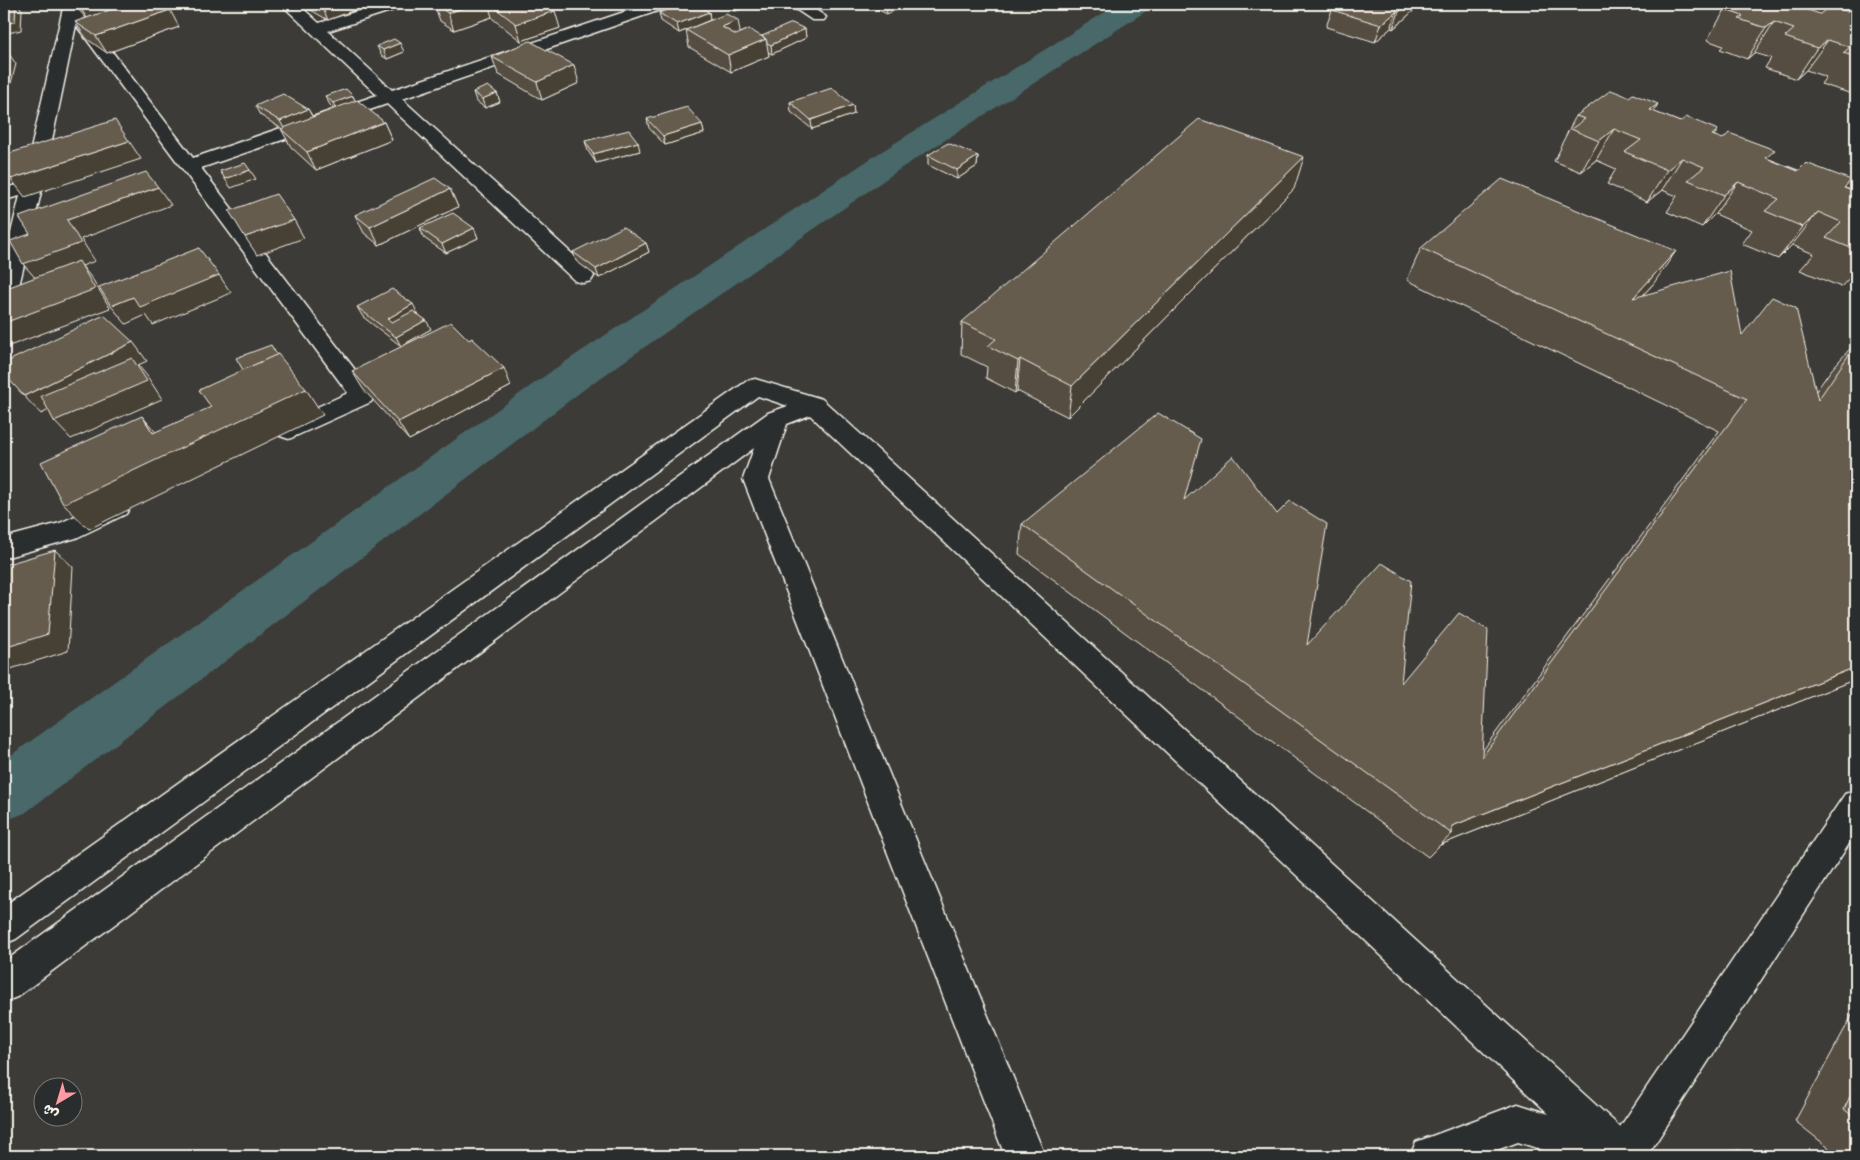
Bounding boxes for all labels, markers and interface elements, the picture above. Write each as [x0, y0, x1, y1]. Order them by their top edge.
north arrow [32, 1078, 82, 1128]
text: ش [38, 1100, 62, 1124]

